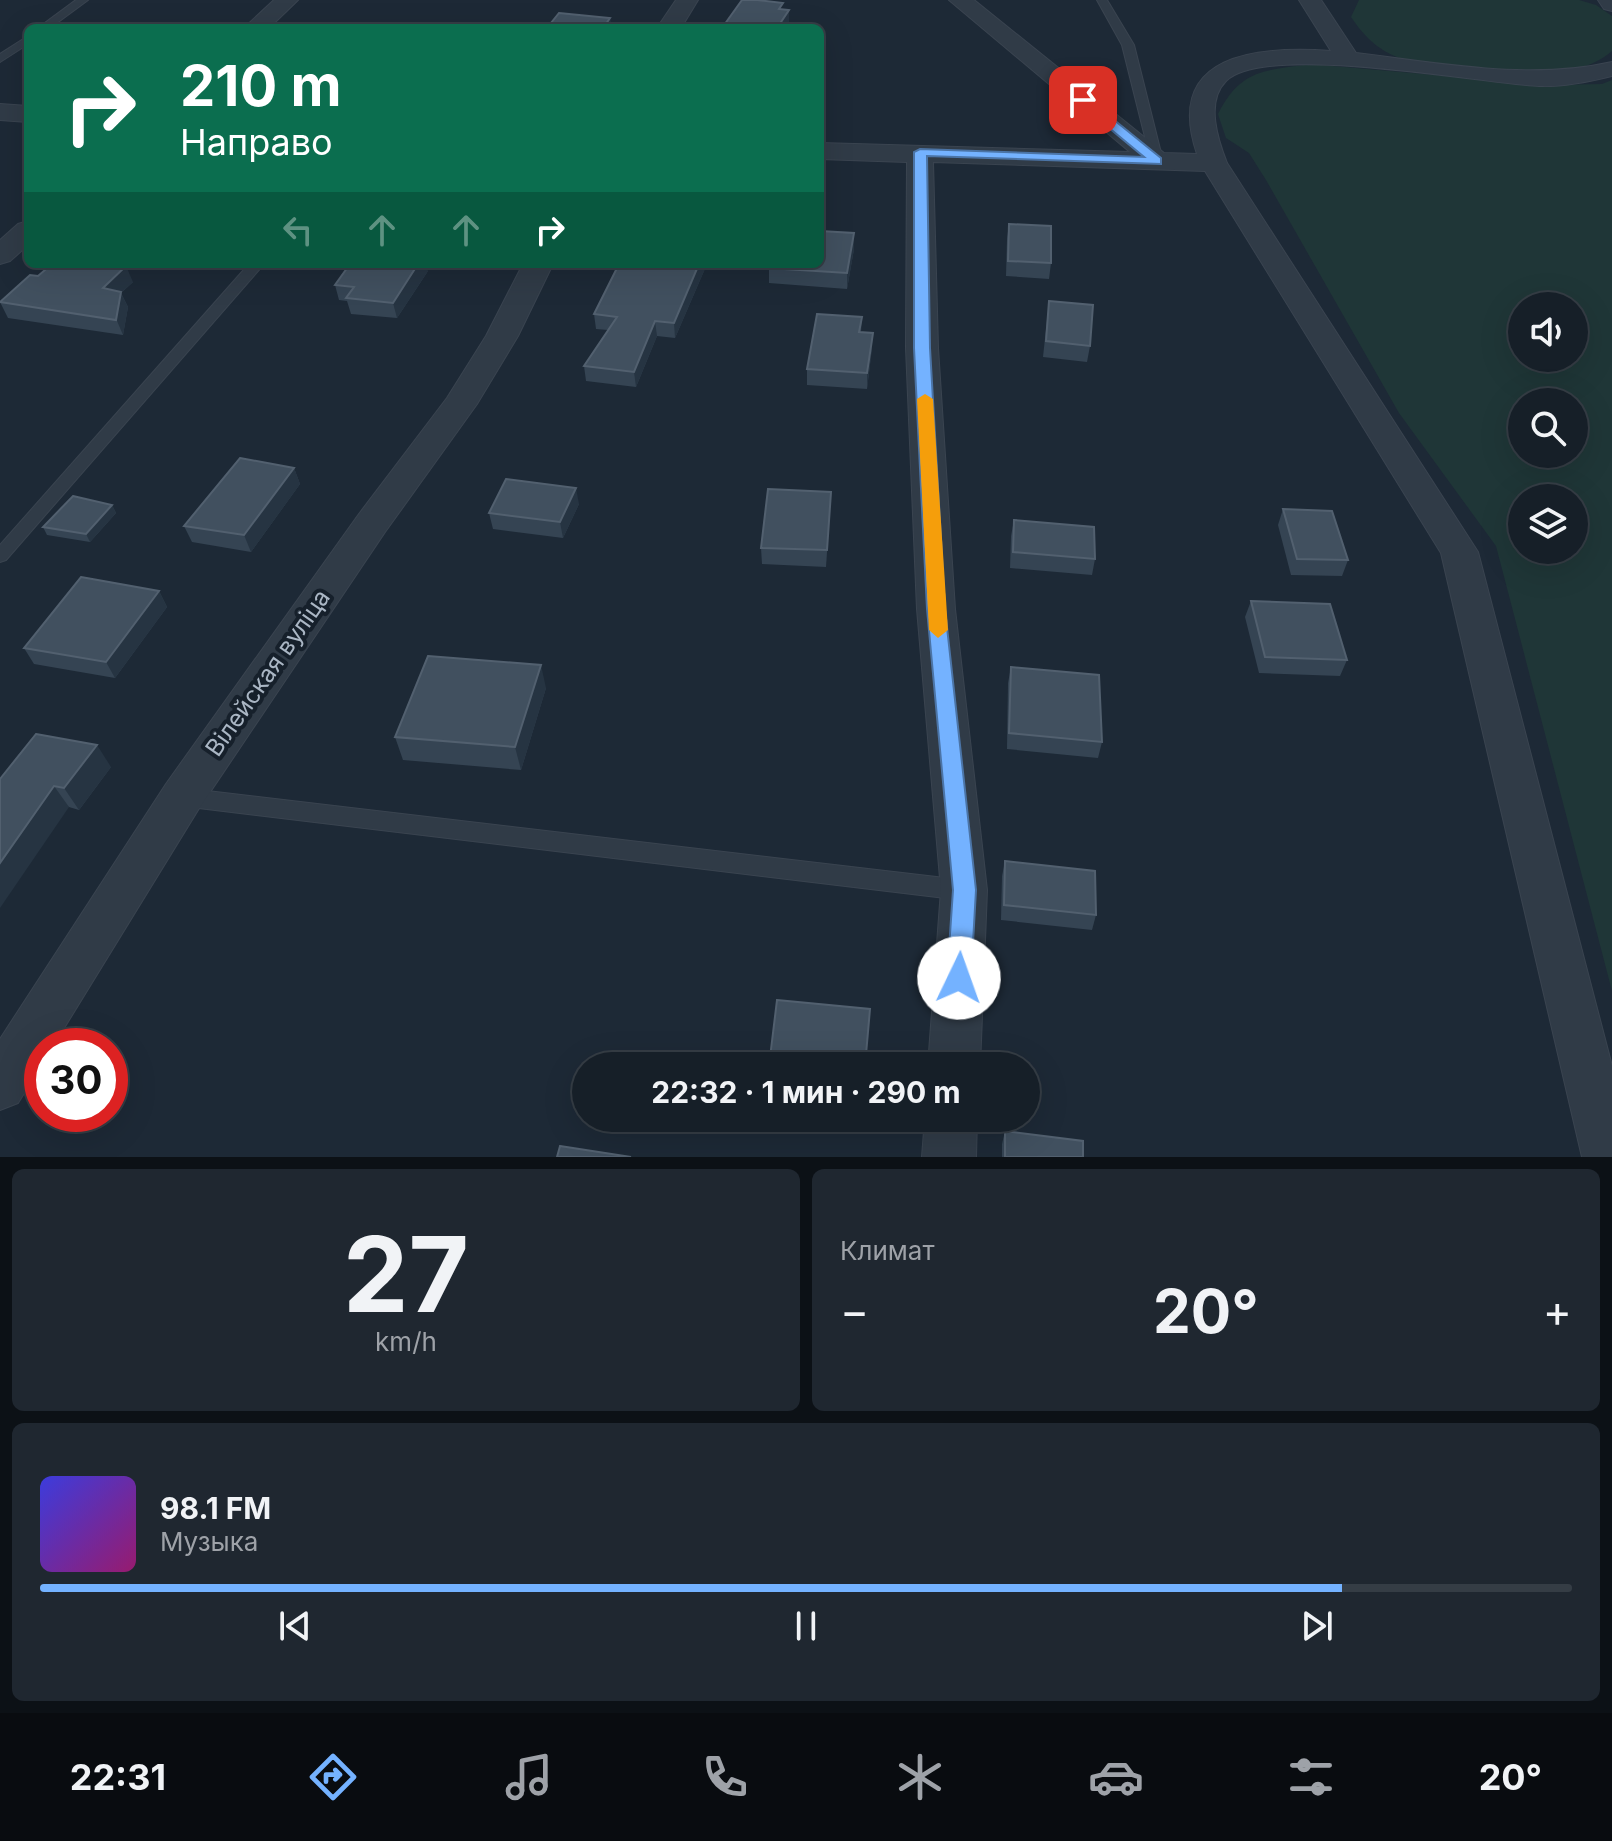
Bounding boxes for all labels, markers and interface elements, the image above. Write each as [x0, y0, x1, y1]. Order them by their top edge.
text: 210 m [180, 52, 342, 120]
icon: right [48, 56, 152, 160]
pin [1049, 66, 1117, 134]
icon: arrive [1061, 78, 1105, 122]
text: Направо [180, 120, 333, 164]
icon: left [276, 208, 320, 252]
icon: ahead [360, 208, 404, 252]
icon: ahead [444, 208, 488, 252]
icon: right [528, 208, 572, 252]
map controls [1508, 292, 1588, 564]
button: sound [1508, 292, 1588, 372]
button: search [1508, 388, 1588, 468]
button: layers [1508, 484, 1588, 564]
street label: Вілейская вуліца [199, 584, 336, 762]
position arrow [917, 936, 1001, 1020]
speed limit sign: 30 [24, 1028, 128, 1132]
text: 22:32 · 1 мин · 290 m [651, 1074, 961, 1110]
text: 27 [343, 1211, 469, 1337]
text: Климат [840, 1235, 935, 1266]
text: 20° [1153, 1275, 1259, 1347]
text: − [840, 1284, 869, 1338]
text: + [1543, 1284, 1572, 1338]
text: km/h [375, 1326, 437, 1357]
text: 98.1 FM [160, 1490, 271, 1526]
text: Музыка [160, 1526, 258, 1557]
icon: previous [273, 1604, 317, 1648]
icon: pause [784, 1604, 828, 1648]
icon: next [1295, 1604, 1339, 1648]
icon: directions [305, 1749, 361, 1805]
icon: music [501, 1749, 557, 1805]
icon: phone [697, 1749, 753, 1805]
icon: climate [892, 1749, 948, 1805]
icon: car [1088, 1749, 1144, 1805]
icon: filters [1283, 1749, 1339, 1805]
text: 22:31 [70, 1755, 166, 1799]
text: 20° [1479, 1755, 1542, 1799]

